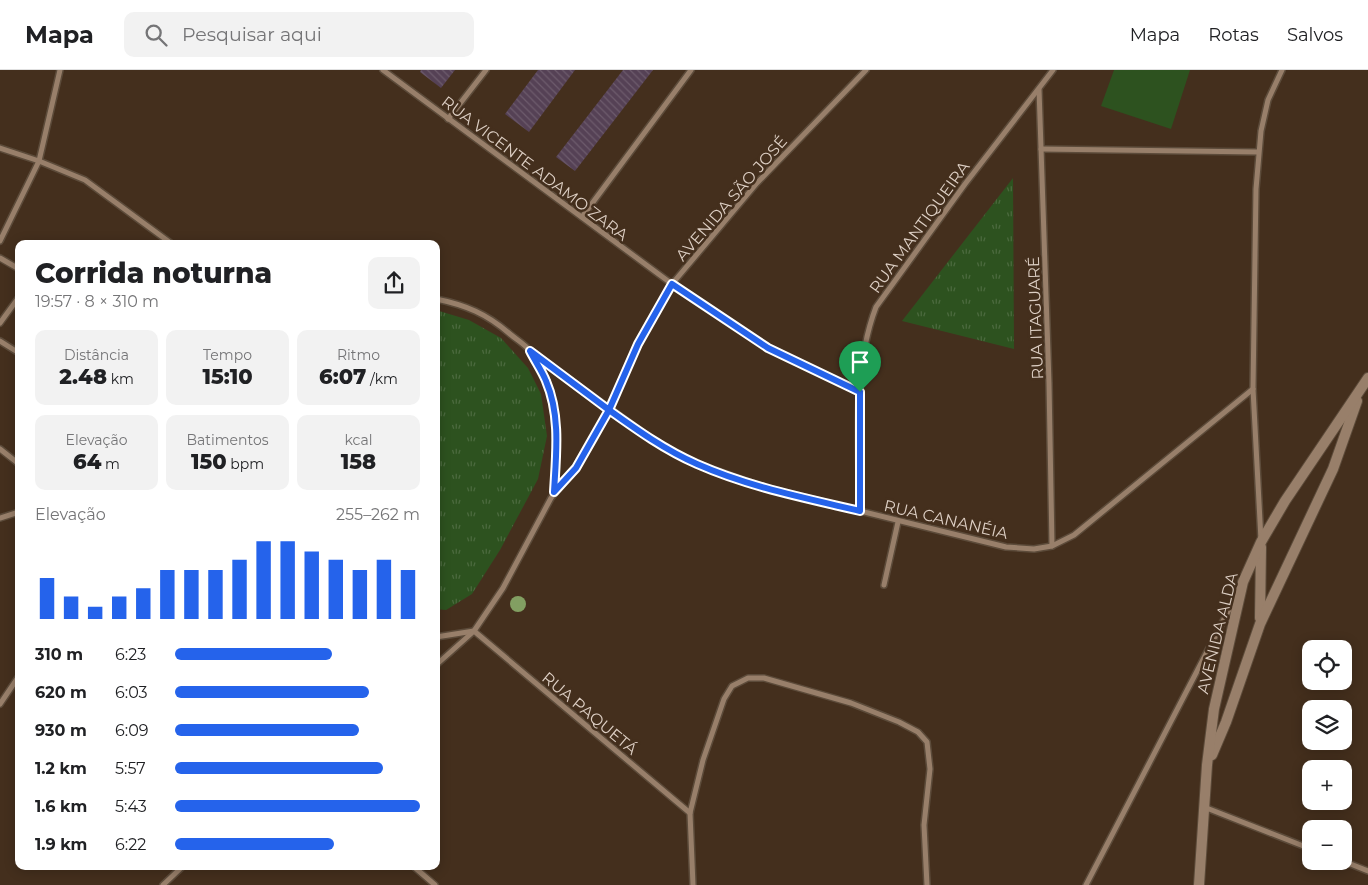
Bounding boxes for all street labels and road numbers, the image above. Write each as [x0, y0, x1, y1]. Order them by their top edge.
street label: RUA VICENTE ADAMO ZARA [438, 92, 632, 245]
street label: AVENIDA SÃO JOSÉ [672, 132, 791, 265]
street label: RUA MANTIQUEIRA [865, 157, 974, 297]
street label: RUA ITAGUARÉ [1024, 256, 1047, 380]
street label: RUA CANANÉIA [882, 496, 1010, 543]
street label: AVENIDA ALDA [1193, 570, 1242, 696]
street label: RUA PAQUETÁ [538, 668, 642, 759]

